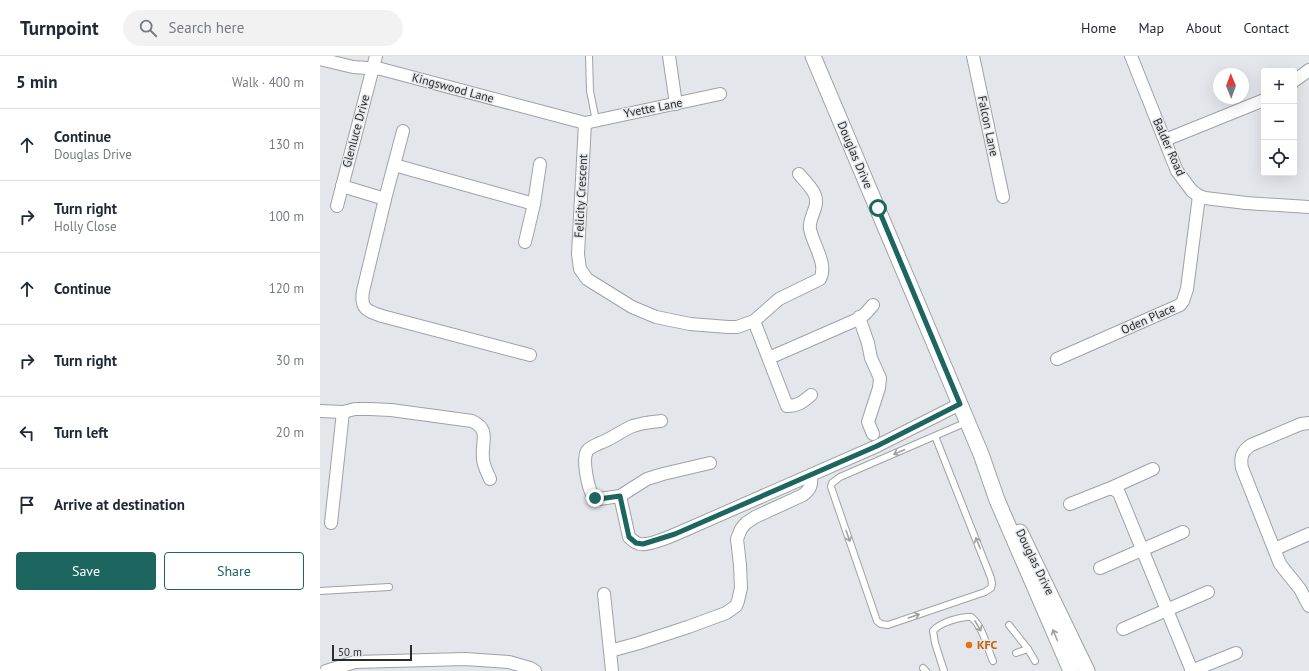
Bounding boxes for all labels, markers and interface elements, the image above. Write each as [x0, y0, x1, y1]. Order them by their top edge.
search box [123, 10, 403, 46]
text: Turnpoint [20, 16, 99, 40]
icon: search [137, 17, 159, 39]
text: Search here [169, 18, 244, 37]
text: Home [1081, 19, 1116, 37]
text: Map [1138, 19, 1164, 37]
text: About [1186, 19, 1222, 37]
text: Contact [1244, 19, 1289, 37]
north arrow [1213, 68, 1249, 104]
map controls [1261, 68, 1297, 176]
button: + [1261, 68, 1297, 104]
street label: Kingswood Lane [410, 69, 496, 106]
text: 5 min [16, 71, 57, 93]
text: Walk · 400 m [232, 74, 304, 91]
street label: Glenluce Drive [339, 93, 372, 169]
street label: Yvette Lane [622, 94, 684, 121]
street label: Falcon Lane [975, 94, 1002, 158]
button: − [1261, 104, 1297, 140]
street label: Balder Road [1150, 116, 1189, 178]
street label: Douglas Drive [835, 119, 876, 191]
text: Continue [54, 127, 111, 146]
icon: ahead [16, 134, 38, 156]
text: 130 m [269, 136, 304, 153]
button: locate [1261, 140, 1297, 176]
text: Douglas Drive [54, 146, 132, 163]
street label: Felicity Crescent [571, 154, 590, 238]
text: Turn right [54, 199, 117, 218]
route start [869, 199, 887, 217]
icon: right [16, 206, 38, 228]
text: 100 m [269, 208, 304, 225]
text: Holly Close [54, 218, 117, 235]
icon: ahead [16, 278, 38, 300]
text: Continue [54, 279, 111, 298]
text: 120 m [269, 280, 304, 297]
street label: Oden Place [1118, 300, 1177, 337]
icon: right [16, 350, 38, 372]
text: Turn right [54, 351, 117, 370]
text: 30 m [276, 352, 304, 369]
icon: left [16, 422, 38, 444]
text: Turn left [54, 423, 108, 442]
text: 20 m [276, 424, 304, 441]
one-way arrow [894, 448, 906, 456]
route end [586, 489, 604, 507]
icon: arrive [16, 494, 38, 516]
text: Arrive at destination [54, 495, 185, 514]
street label: Douglas Drive [1013, 526, 1058, 597]
one-way arrow [845, 529, 852, 542]
one-way arrow [974, 537, 982, 549]
button: Save [16, 552, 156, 590]
button: Share [164, 552, 304, 590]
one-way arrow [908, 611, 920, 619]
one-way arrow [975, 620, 983, 632]
one-way arrow [1051, 630, 1059, 642]
place label: KFC [977, 637, 998, 652]
marker: KFC [964, 640, 974, 650]
scale bar [332, 643, 412, 662]
text: 50 m [338, 645, 362, 659]

